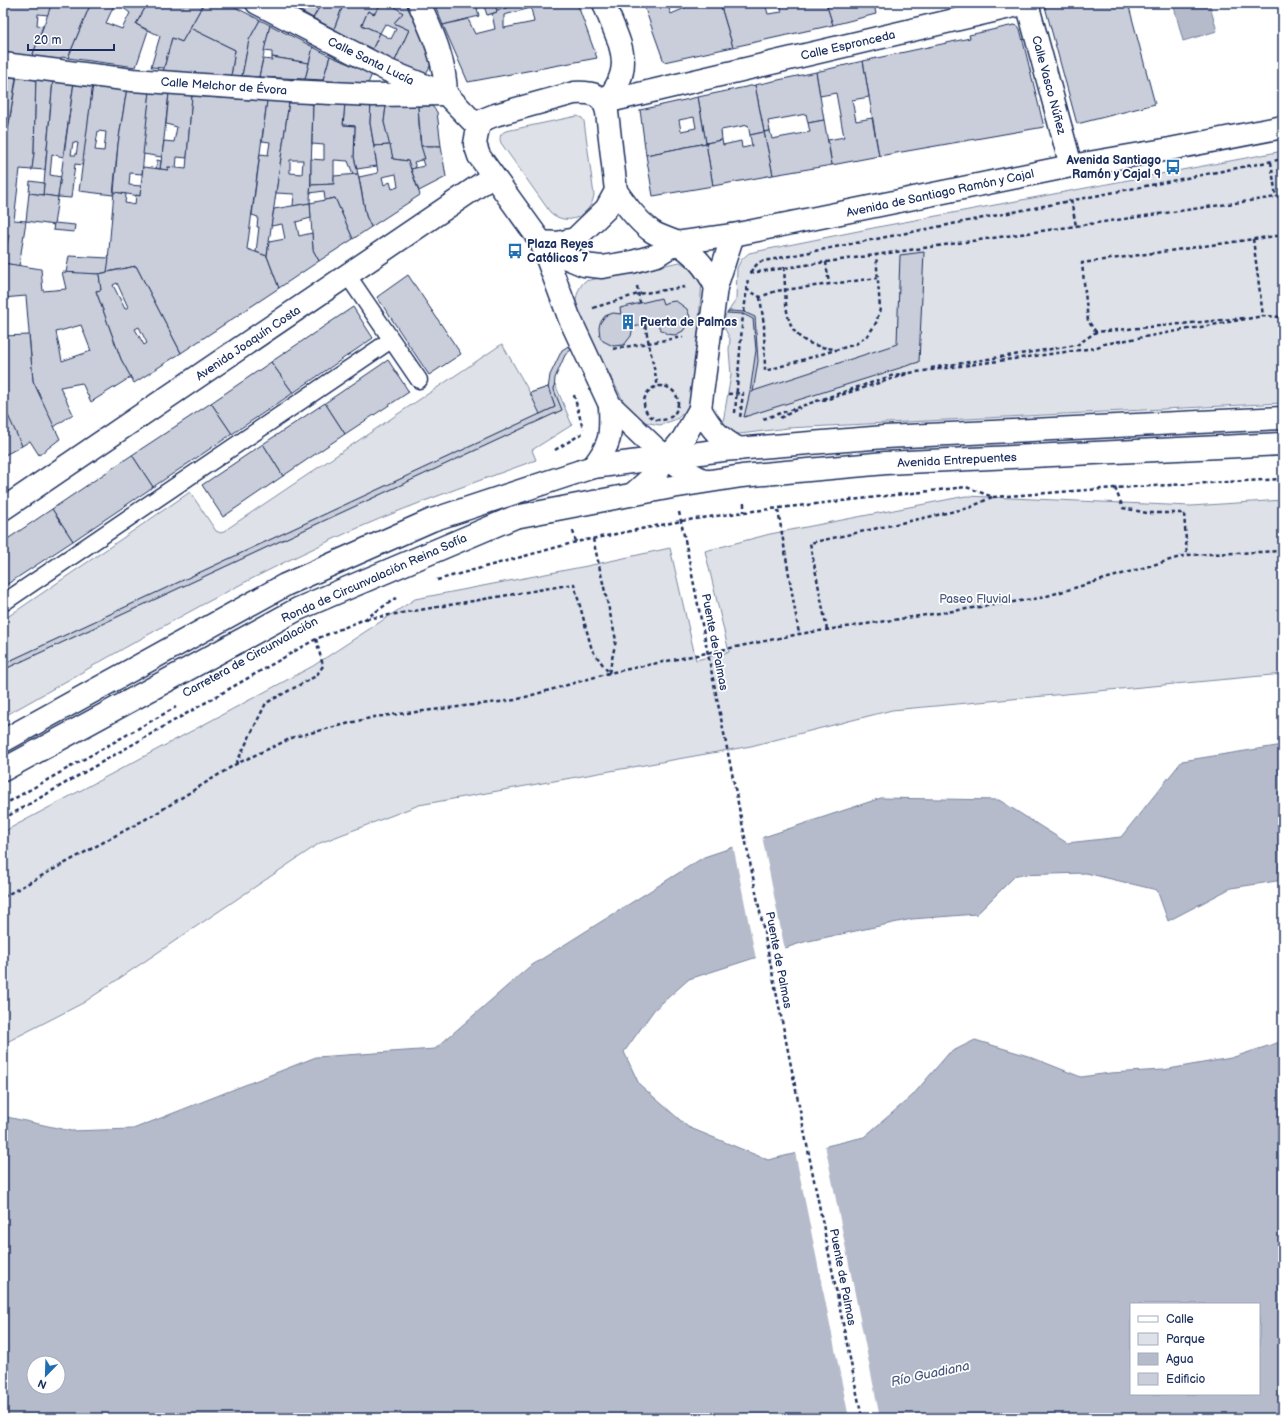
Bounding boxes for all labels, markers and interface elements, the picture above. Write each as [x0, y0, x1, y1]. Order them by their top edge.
scale bar [28, 26, 114, 52]
street label: Calle Espronceda [799, 27, 897, 64]
text: 20 m [34, 33, 61, 48]
street label: Calle Santa Lucía [325, 34, 417, 89]
street label: Calle Vasco Núñez [1028, 34, 1069, 136]
street label: Calle Melchor de Évora [160, 74, 288, 98]
place label: Avenida Santiago Ramón y Cajal 9 [1066, 153, 1161, 182]
bus stop icon: Avenida Santiago Ramón y Cajal 9 [1164, 158, 1182, 176]
street label: Avenida de Santiago Ramón y Cajal [845, 166, 1035, 221]
place label: Plaza Reyes Católicos 7 [527, 237, 594, 266]
bus stop icon: Plaza Reyes Católicos 7 [506, 242, 524, 260]
street label: Avenida Joaquín Costa [193, 303, 304, 384]
building icon: Puerta de Palmas [619, 313, 637, 331]
place label: Puerta de Palmas [640, 315, 737, 330]
street label: Avenida Entrepuentes [897, 450, 1017, 471]
street label: Ronda de Circunvalación Reina Sofía [279, 530, 470, 626]
street label: Puente de Palmas [698, 592, 731, 692]
park label: Paseo Fluvial [939, 592, 1011, 607]
street label: Carretera de Circunvalación [180, 614, 321, 701]
street label: Puente de Palmas [762, 910, 795, 1010]
street label: Puente de Palmas [826, 1227, 859, 1327]
legend [1130, 1303, 1260, 1395]
text: Calle [1166, 1312, 1194, 1327]
text: Parque [1166, 1332, 1205, 1347]
text: Agua [1166, 1352, 1194, 1367]
north arrow [26, 1355, 66, 1395]
water label: Río Guadiana [889, 1358, 971, 1390]
text: Edificio [1166, 1372, 1206, 1387]
text: N [36, 1376, 49, 1391]

